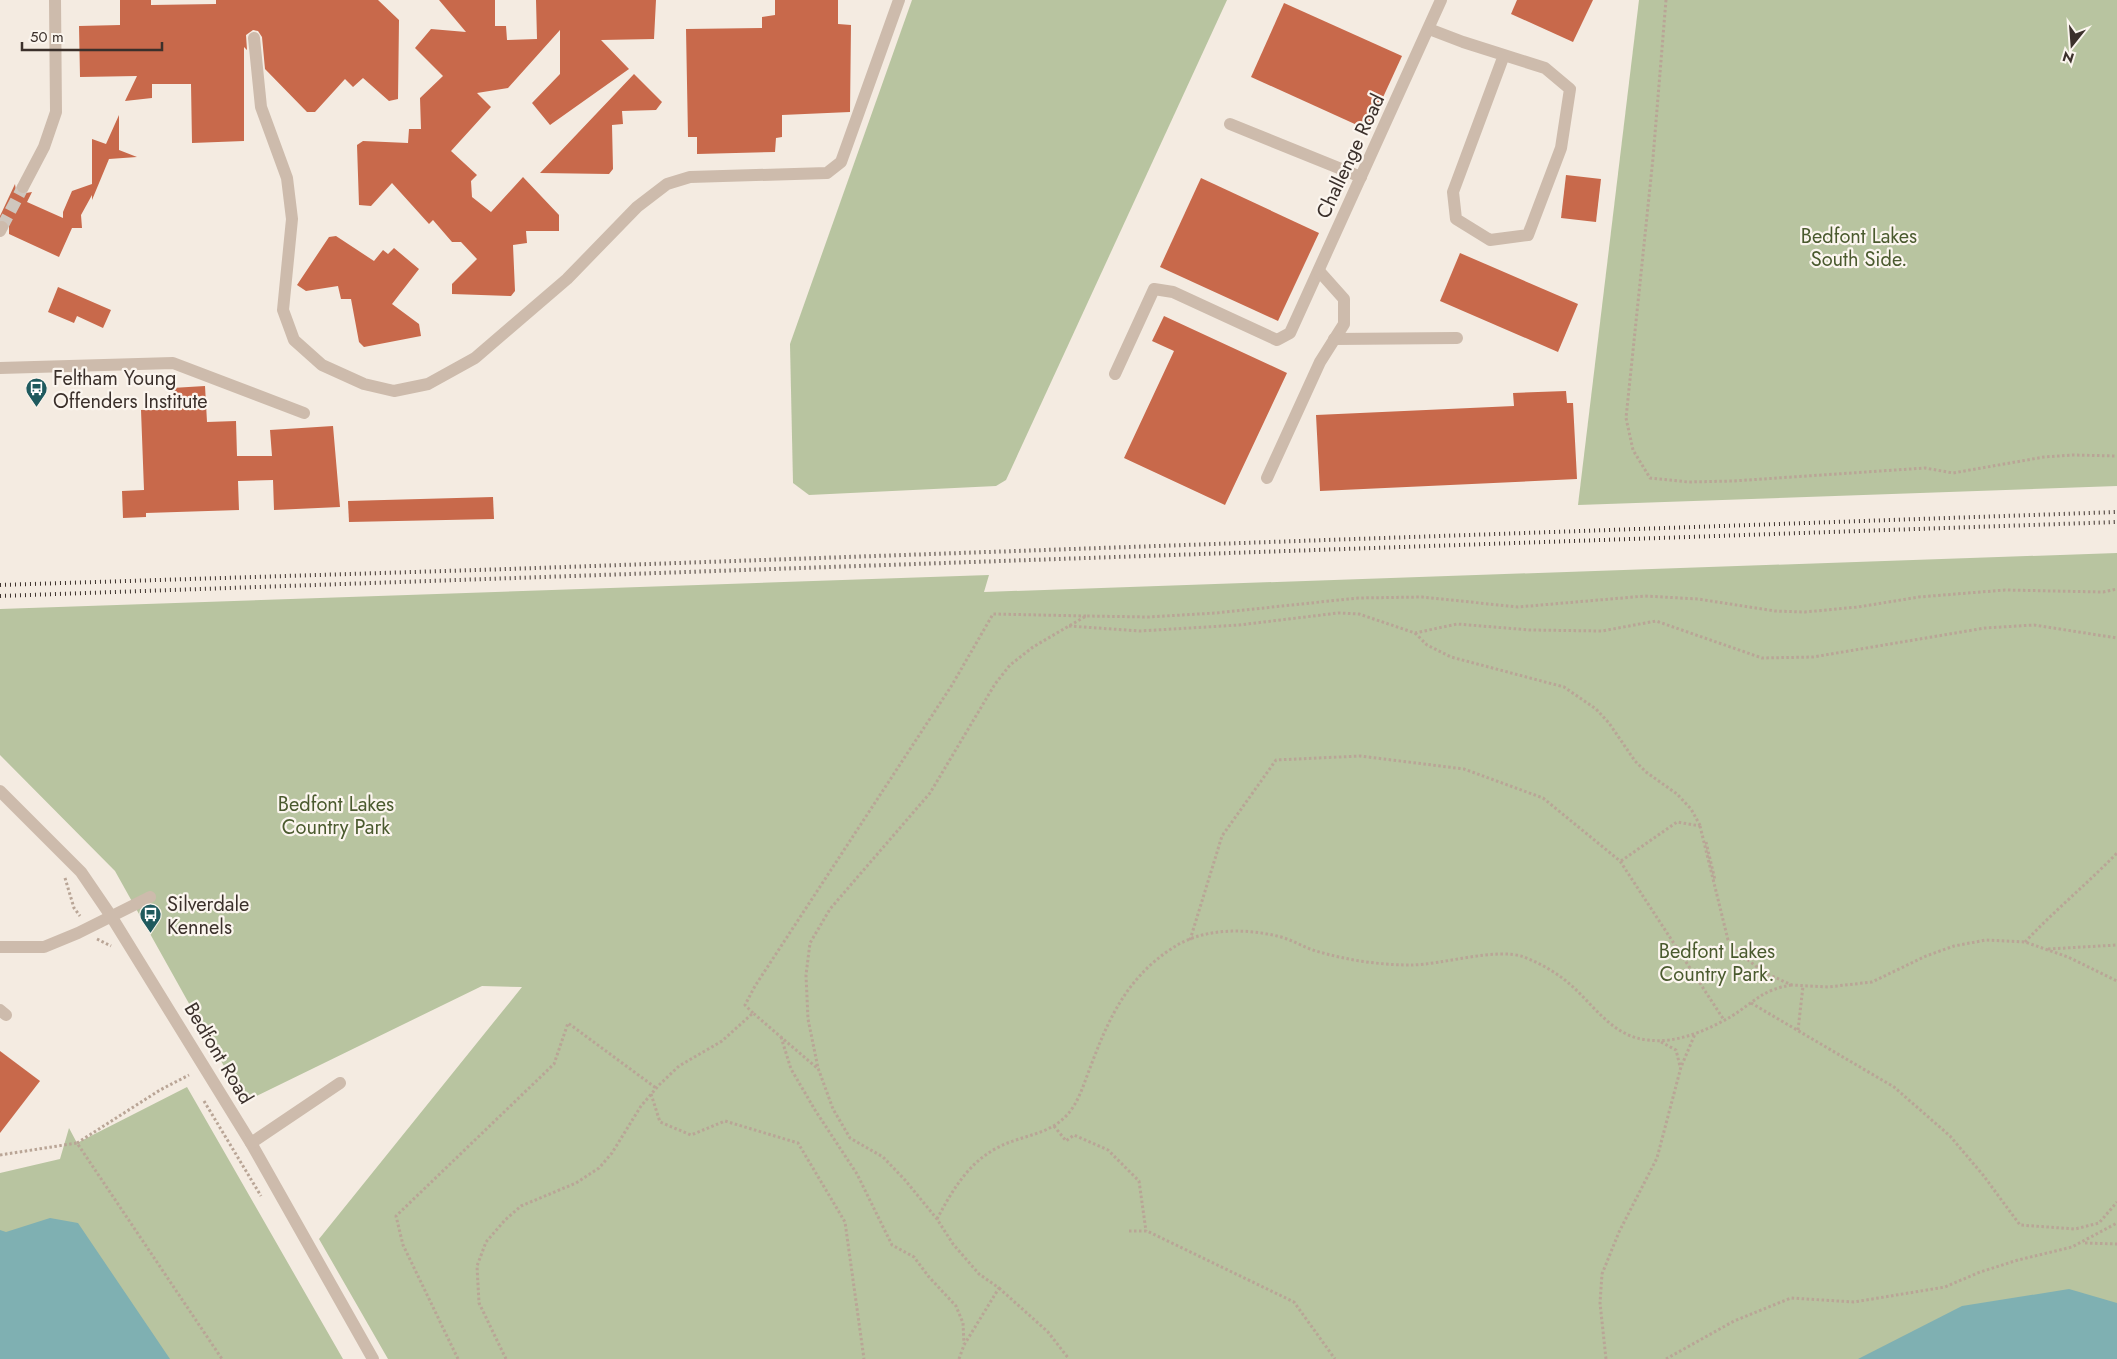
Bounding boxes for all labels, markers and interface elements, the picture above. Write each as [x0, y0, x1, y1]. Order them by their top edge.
scale bar [22, 20, 162, 52]
north arrow [2047, 20, 2097, 70]
text: 50 m [30, 26, 64, 48]
text: N [2060, 46, 2076, 69]
street label: Challenge Road [1309, 89, 1392, 223]
park label: Bedfont Lakes South Side. [1801, 222, 1917, 274]
place label: Feltham Young Offenders Institute [53, 364, 208, 416]
bus stop icon: Feltham Young Offenders Institute [25, 377, 49, 408]
park label: Bedfont Lakes Country Park [278, 790, 394, 842]
place label: Silverdale Kennels [167, 890, 249, 942]
bus stop icon: Silverdale Kennels [139, 903, 163, 934]
park label: Bedfont Lakes Country Park. [1659, 937, 1775, 989]
street label: Bedfont Road [177, 997, 260, 1110]

